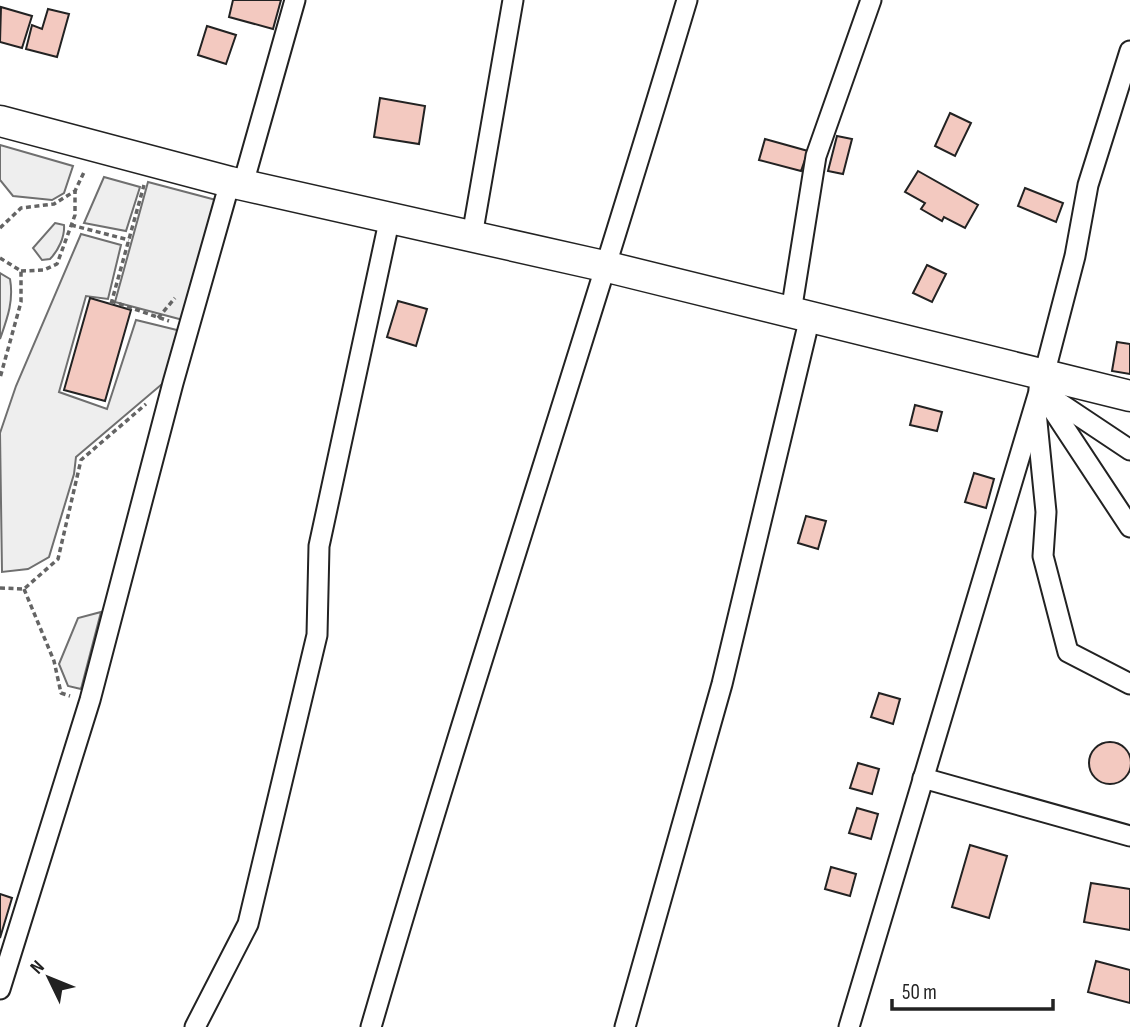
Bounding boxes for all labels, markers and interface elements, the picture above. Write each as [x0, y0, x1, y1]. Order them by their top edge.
north arrow [14, 943, 84, 1013]
text: N [26, 956, 50, 979]
scale bar [892, 968, 1053, 1012]
text: 50 m [902, 980, 937, 1005]

